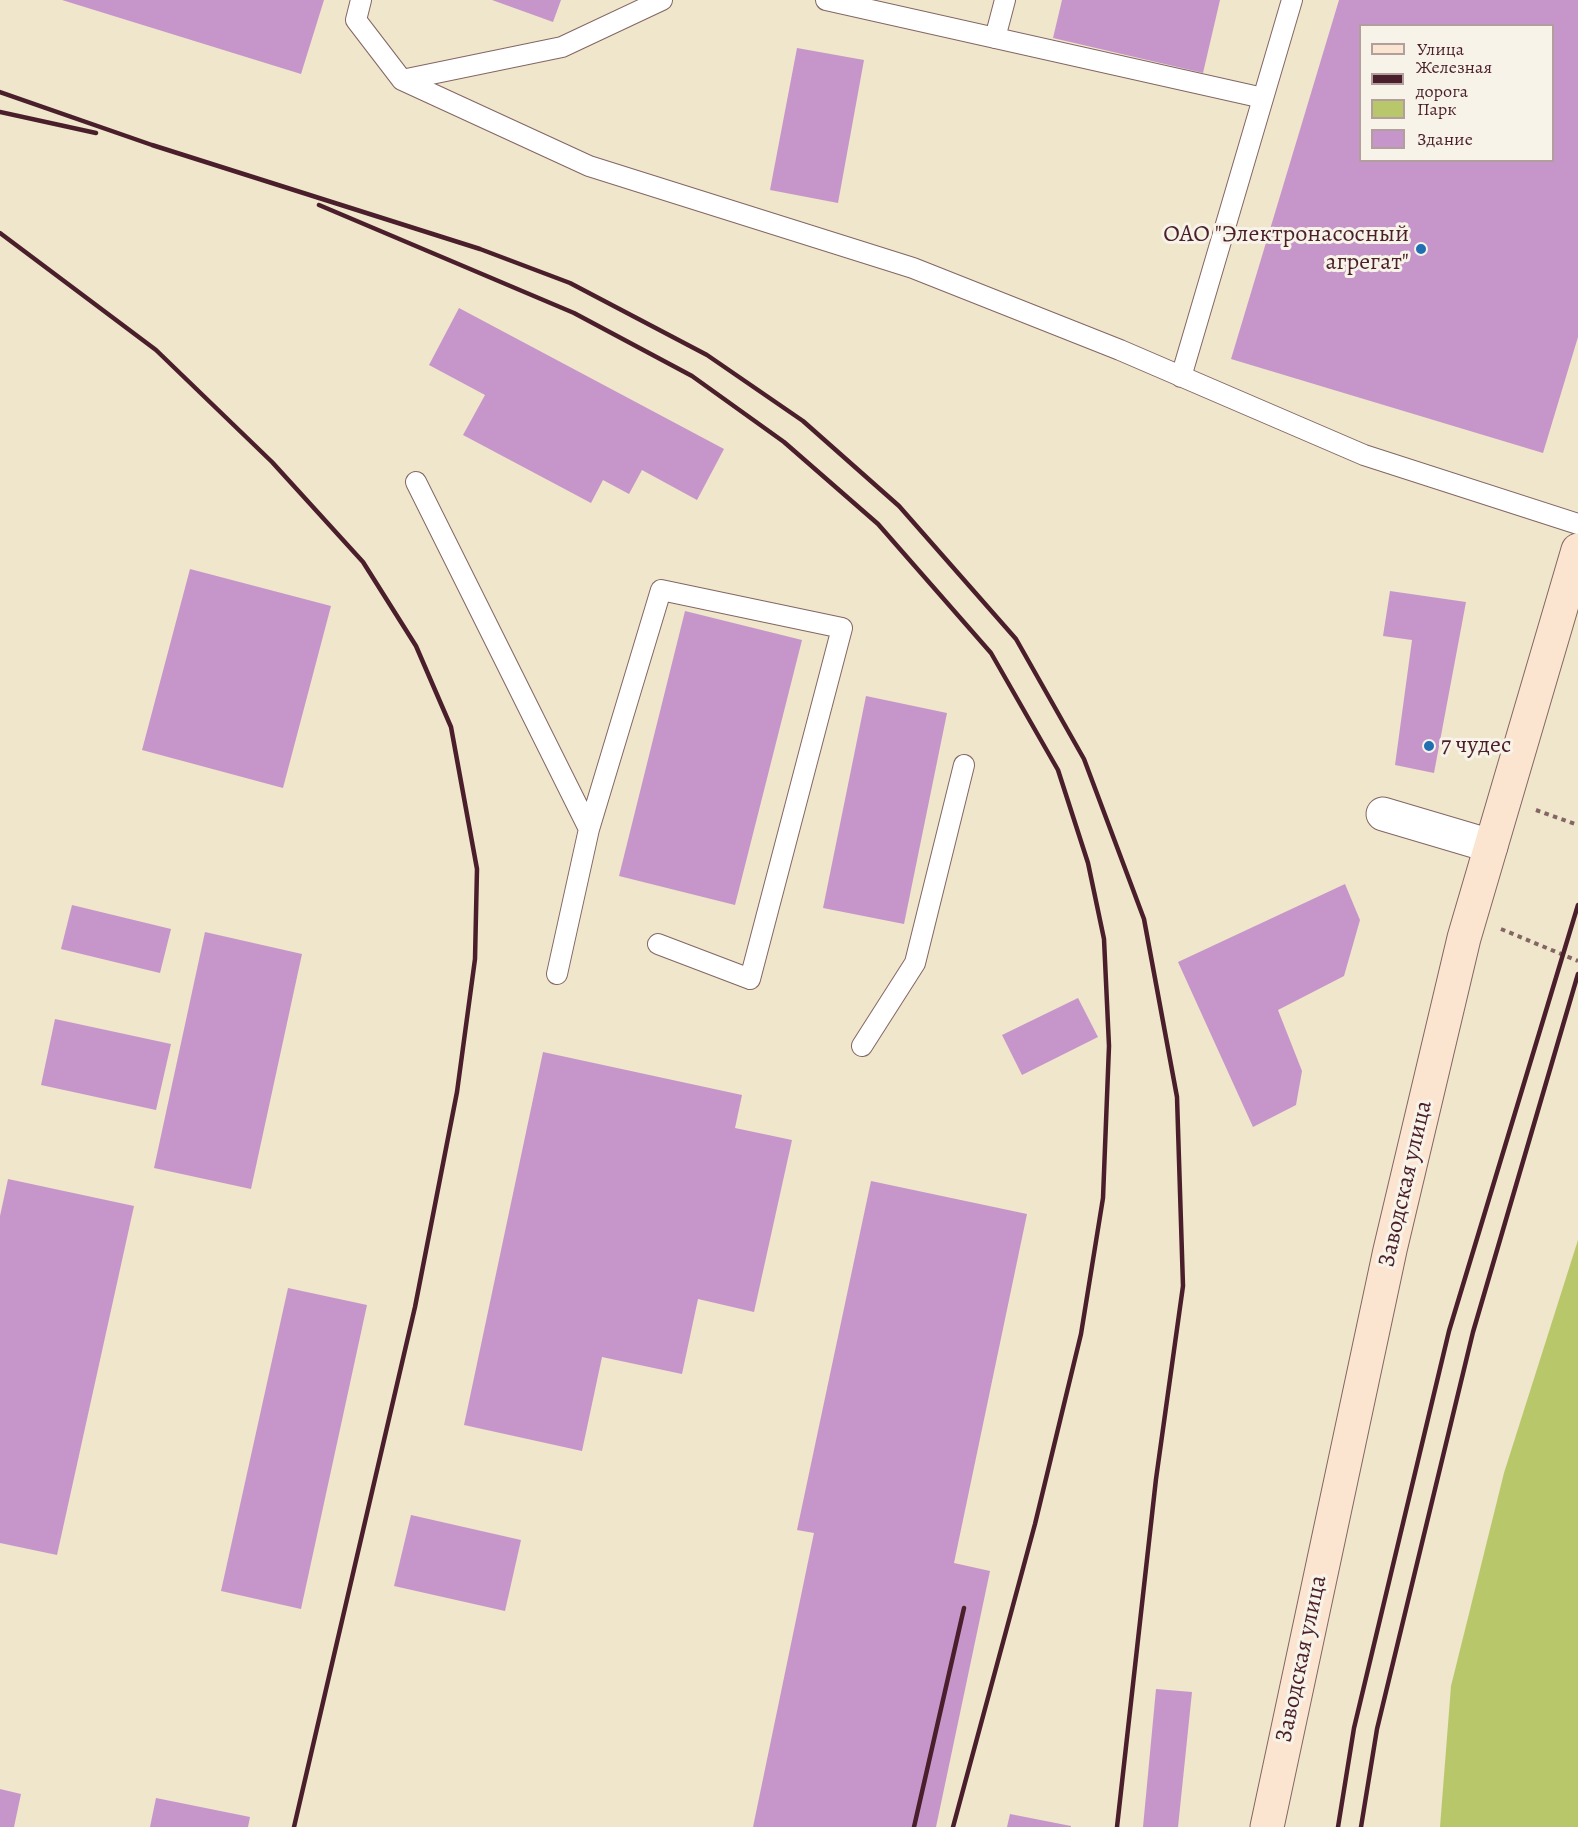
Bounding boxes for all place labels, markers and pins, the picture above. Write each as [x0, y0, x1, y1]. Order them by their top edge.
place label: ОАО "Электронасосный агрегат" [1163, 221, 1409, 277]
marker: ОАО "Электронасосный агрегат" [1414, 242, 1428, 256]
place label: 7 чудес [1441, 732, 1511, 760]
marker: 7 чудес [1422, 739, 1436, 753]

